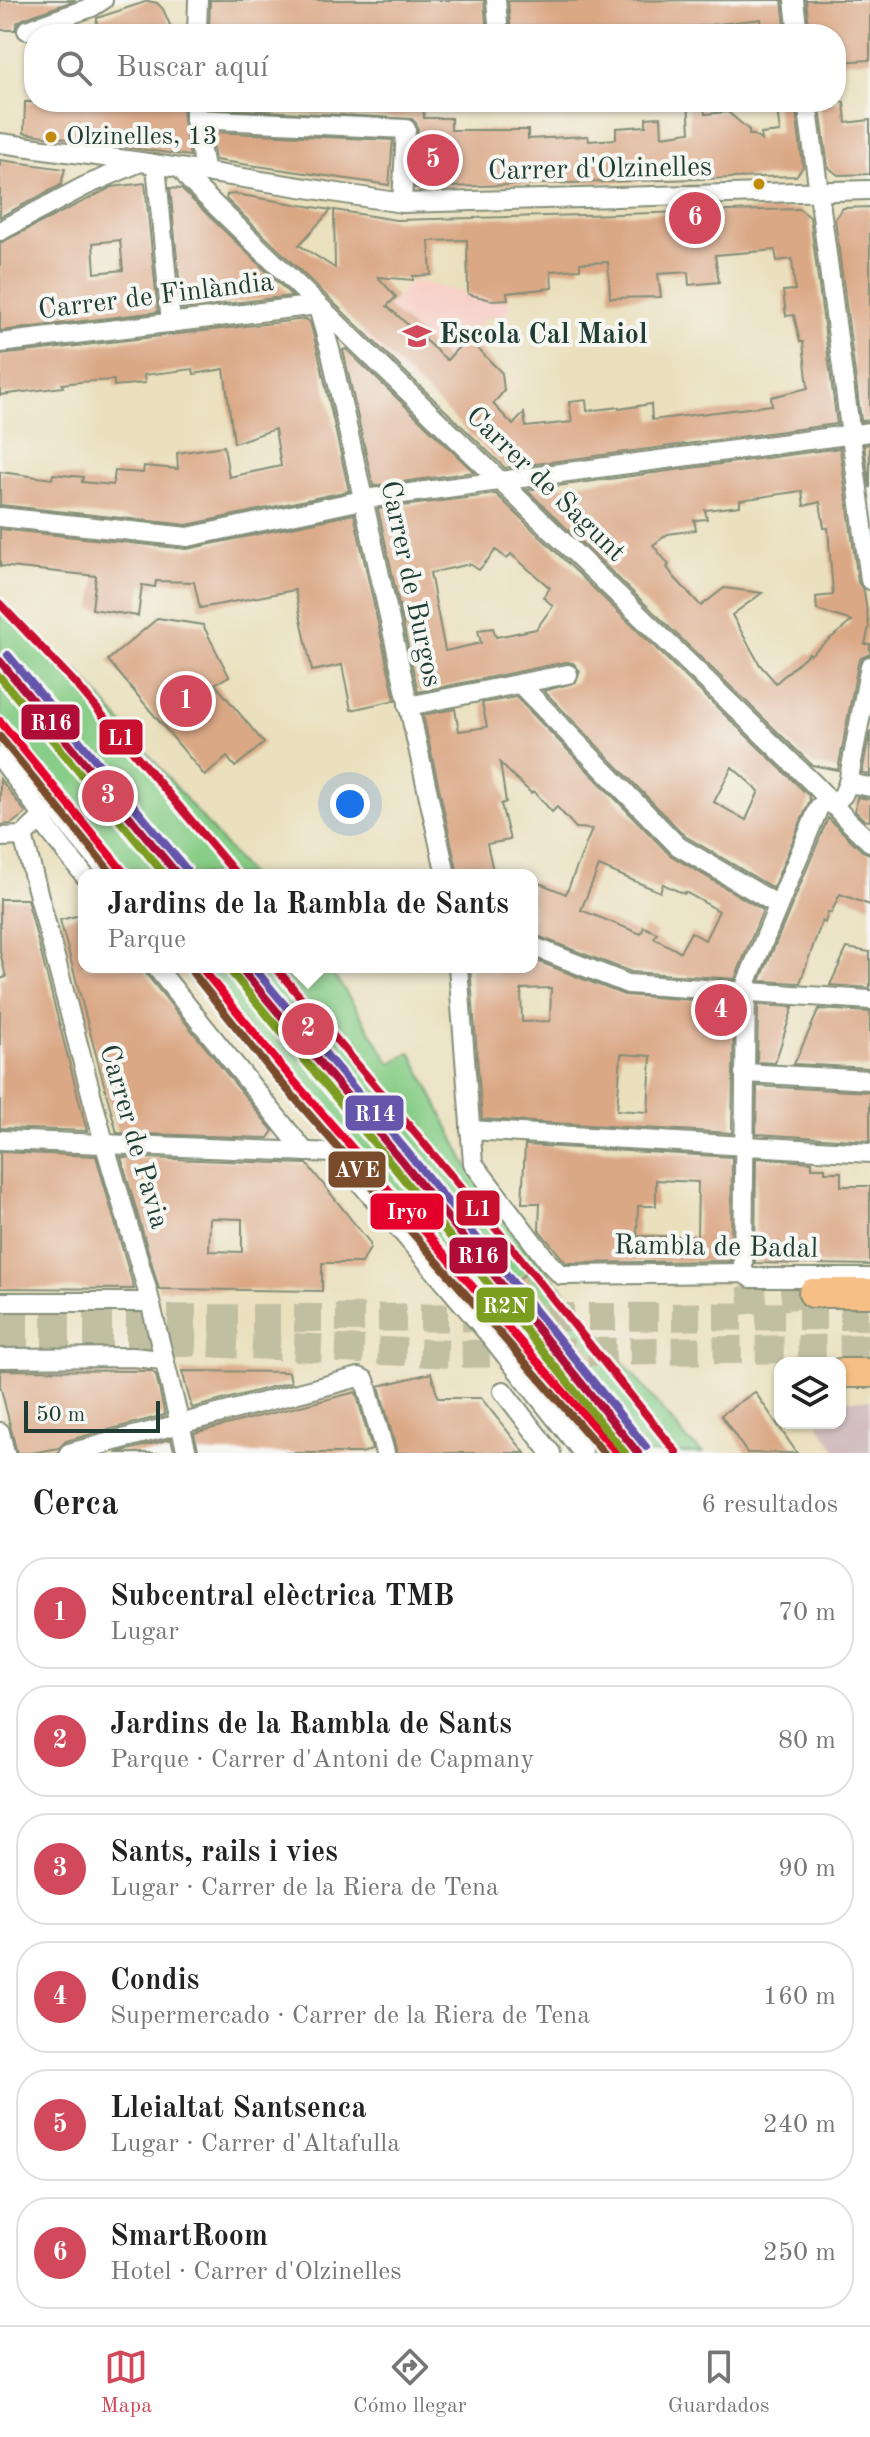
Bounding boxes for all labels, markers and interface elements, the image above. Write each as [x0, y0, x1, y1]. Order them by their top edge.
search box [24, 24, 846, 112]
icon: search [52, 46, 96, 90]
text: Buscar aquí [116, 53, 268, 83]
place label: Olzinelles, 13 [66, 124, 218, 150]
marker: Olzinelles, 13 [43, 129, 59, 145]
pin: 5 [407, 130, 459, 190]
street label: Carrer d'Olzinelles [488, 154, 712, 186]
unlabelled marker [751, 176, 767, 192]
pin: 6 [669, 188, 721, 248]
street label: Carrer de Finlàndia [37, 269, 276, 325]
school or university icon: Escola Cal Maiol [402, 321, 432, 351]
place label: Escola Cal Maiol [439, 322, 648, 350]
street label: Carrer de Sagunt [460, 402, 630, 568]
street label: Carrer de Burgos [374, 478, 446, 690]
pin: 1 [160, 671, 212, 731]
line badge: R16 [20, 703, 81, 741]
text: R16 [30, 713, 72, 735]
line badge: L1 [98, 718, 144, 756]
text: L1 [107, 728, 135, 750]
pin: 3 [82, 766, 134, 826]
your location [330, 784, 370, 824]
popup [78, 869, 538, 973]
text: Jardins de la Rambla de Sants [107, 890, 509, 920]
text: Parque [107, 927, 186, 953]
pin: 4 [695, 980, 747, 1040]
pin: 2 [282, 999, 334, 1059]
street label: Carrer de Pavia [93, 1042, 173, 1232]
line badge: R14 [344, 1094, 405, 1132]
text: R14 [354, 1104, 396, 1126]
line badge: AVE [327, 1150, 387, 1189]
text: AVE [334, 1160, 380, 1182]
line badge: L1 [455, 1189, 501, 1227]
line badge: Iryo [369, 1192, 445, 1231]
text: L1 [464, 1199, 492, 1221]
text: Iryo [387, 1202, 427, 1224]
street label: Rambla de Badal [614, 1232, 818, 1264]
line badge: R16 [448, 1236, 509, 1275]
text: R16 [457, 1246, 499, 1268]
line badge: R2N [475, 1286, 536, 1324]
text: R2N [482, 1296, 528, 1318]
map controls [774, 1357, 846, 1429]
button: layers [774, 1357, 846, 1429]
scale bar [24, 1397, 160, 1433]
text: 50 m [36, 1404, 85, 1426]
text: Cerca [32, 1488, 118, 1522]
text: 6 resultados [701, 1492, 838, 1518]
text: Subcentral elèctrica TMB [110, 1582, 454, 1612]
text: 1 [52, 1600, 68, 1626]
text: 70 m [778, 1600, 836, 1626]
text: Lugar [110, 1619, 179, 1645]
text: Jardins de la Rambla de Sants [110, 1710, 512, 1740]
text: 2 [52, 1728, 68, 1754]
text: 80 m [778, 1728, 836, 1754]
text: Parque · Carrer d'Antoni de Capmany [110, 1747, 534, 1773]
text: Sants, rails i vies [110, 1838, 338, 1868]
text: 3 [52, 1856, 68, 1882]
text: 90 m [778, 1856, 836, 1882]
text: Lugar · Carrer de la Riera de Tena [110, 1875, 499, 1901]
text: Condis [110, 1966, 200, 1996]
text: 4 [52, 1984, 68, 2010]
text: 160 m [763, 1984, 836, 2010]
text: Supermercado · Carrer de la Riera de Tena [110, 2003, 590, 2029]
text: Lleialtat Santsenca [110, 2094, 367, 2124]
text: 5 [52, 2112, 68, 2138]
text: 240 m [763, 2112, 836, 2138]
text: Lugar · Carrer d'Altafulla [110, 2131, 400, 2157]
text: SmartRoom [110, 2222, 268, 2252]
text: 6 [52, 2240, 68, 2266]
text: 250 m [763, 2240, 836, 2266]
text: Hotel · Carrer d'Olzinelles [110, 2259, 402, 2285]
tab: Mapa [100, 2345, 152, 2420]
tab: Cómo llegar [353, 2345, 467, 2420]
tab: Guardados [668, 2345, 770, 2420]

